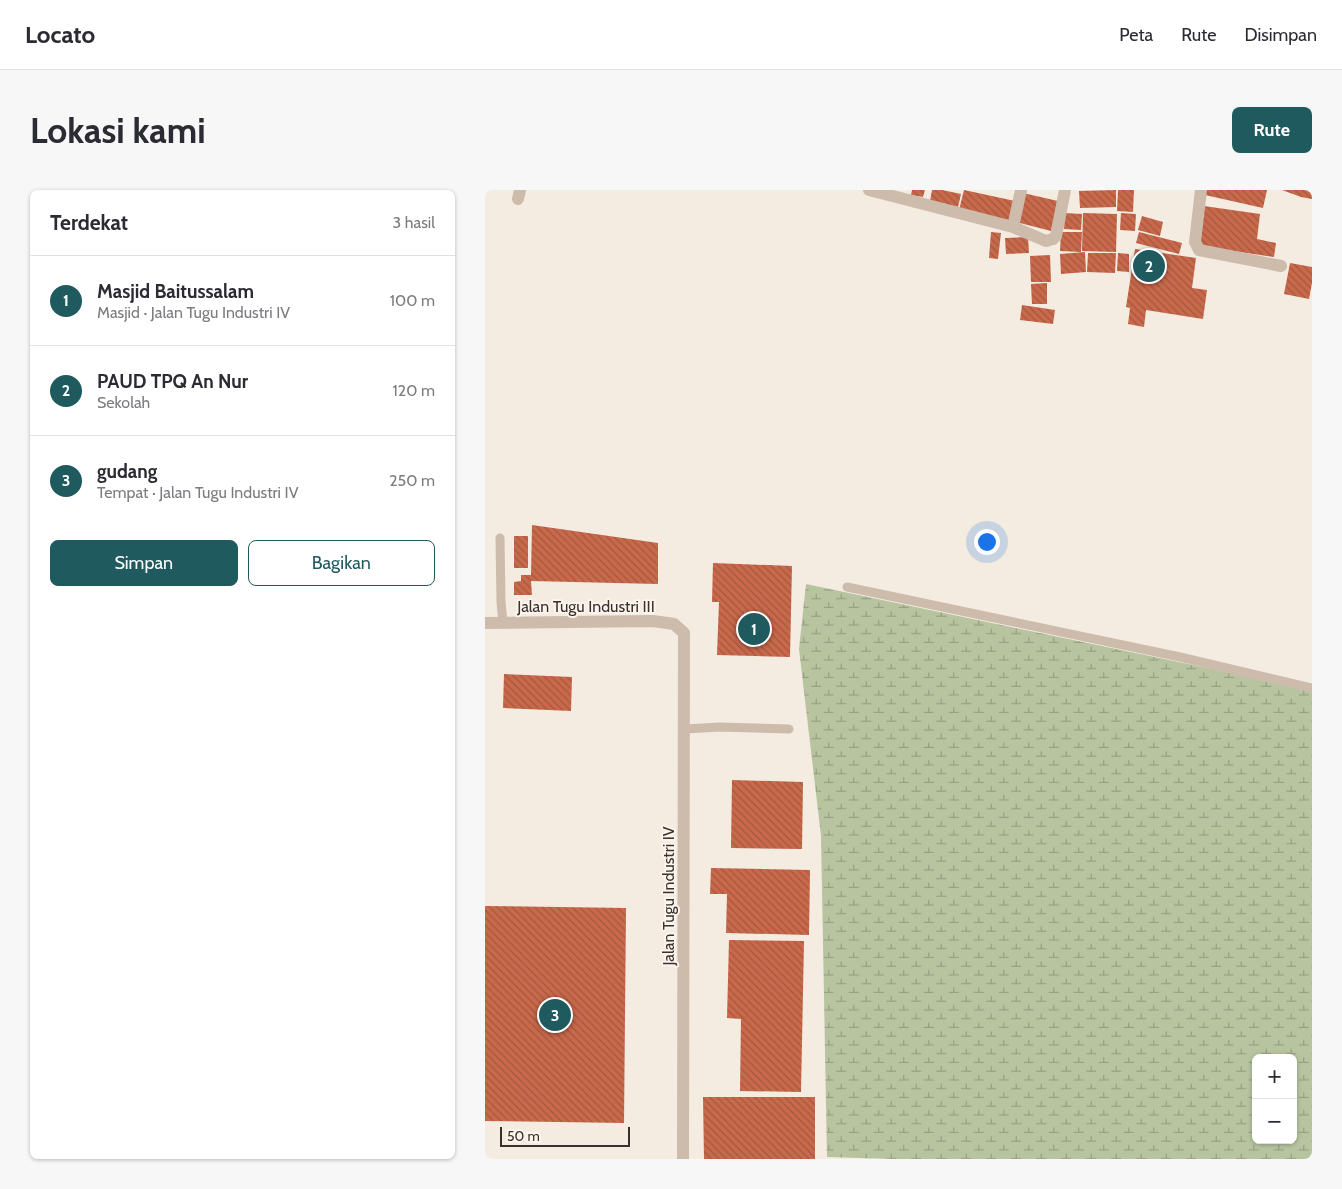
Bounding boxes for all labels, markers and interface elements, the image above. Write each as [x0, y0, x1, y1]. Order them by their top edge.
text: Locato [25, 20, 95, 49]
text: Peta [1119, 24, 1153, 46]
text: Rute [1181, 24, 1216, 46]
text: Disimpan [1244, 24, 1317, 46]
button: Rute [1232, 107, 1312, 153]
text: Lokasi kami [30, 109, 206, 152]
text: Terdekat [50, 210, 128, 235]
text: 3 hasil [393, 213, 435, 232]
pin: 2 [1133, 247, 1165, 285]
text: Masjid Baitussalam [97, 280, 254, 303]
text: 1 [63, 291, 69, 310]
text: 100 m [390, 291, 435, 310]
text: Masjid · Jalan Tugu Industri IV [97, 303, 290, 322]
text: PAUD TPQ An Nur [97, 370, 248, 393]
text: 2 [62, 381, 70, 400]
text: 120 m [393, 381, 435, 400]
text: Sekolah [97, 393, 150, 412]
text: gudang [97, 460, 157, 483]
text: 3 [62, 471, 70, 490]
text: 250 m [389, 471, 435, 490]
text: Tempat · Jalan Tugu Industri IV [97, 483, 298, 502]
your location [974, 529, 1000, 555]
button: Simpan [50, 540, 238, 586]
button: Bagikan [248, 540, 435, 586]
street label: Jalan Tugu Industri III [516, 597, 655, 616]
pin: 1 [738, 610, 770, 648]
street label: Jalan Tugu Industri IV [659, 826, 678, 967]
pin: 3 [539, 996, 571, 1034]
map controls [1252, 1054, 1297, 1144]
button: + [1252, 1054, 1297, 1099]
button: − [1252, 1099, 1297, 1144]
scale bar [500, 1124, 630, 1147]
text: 50 m [507, 1127, 540, 1145]

